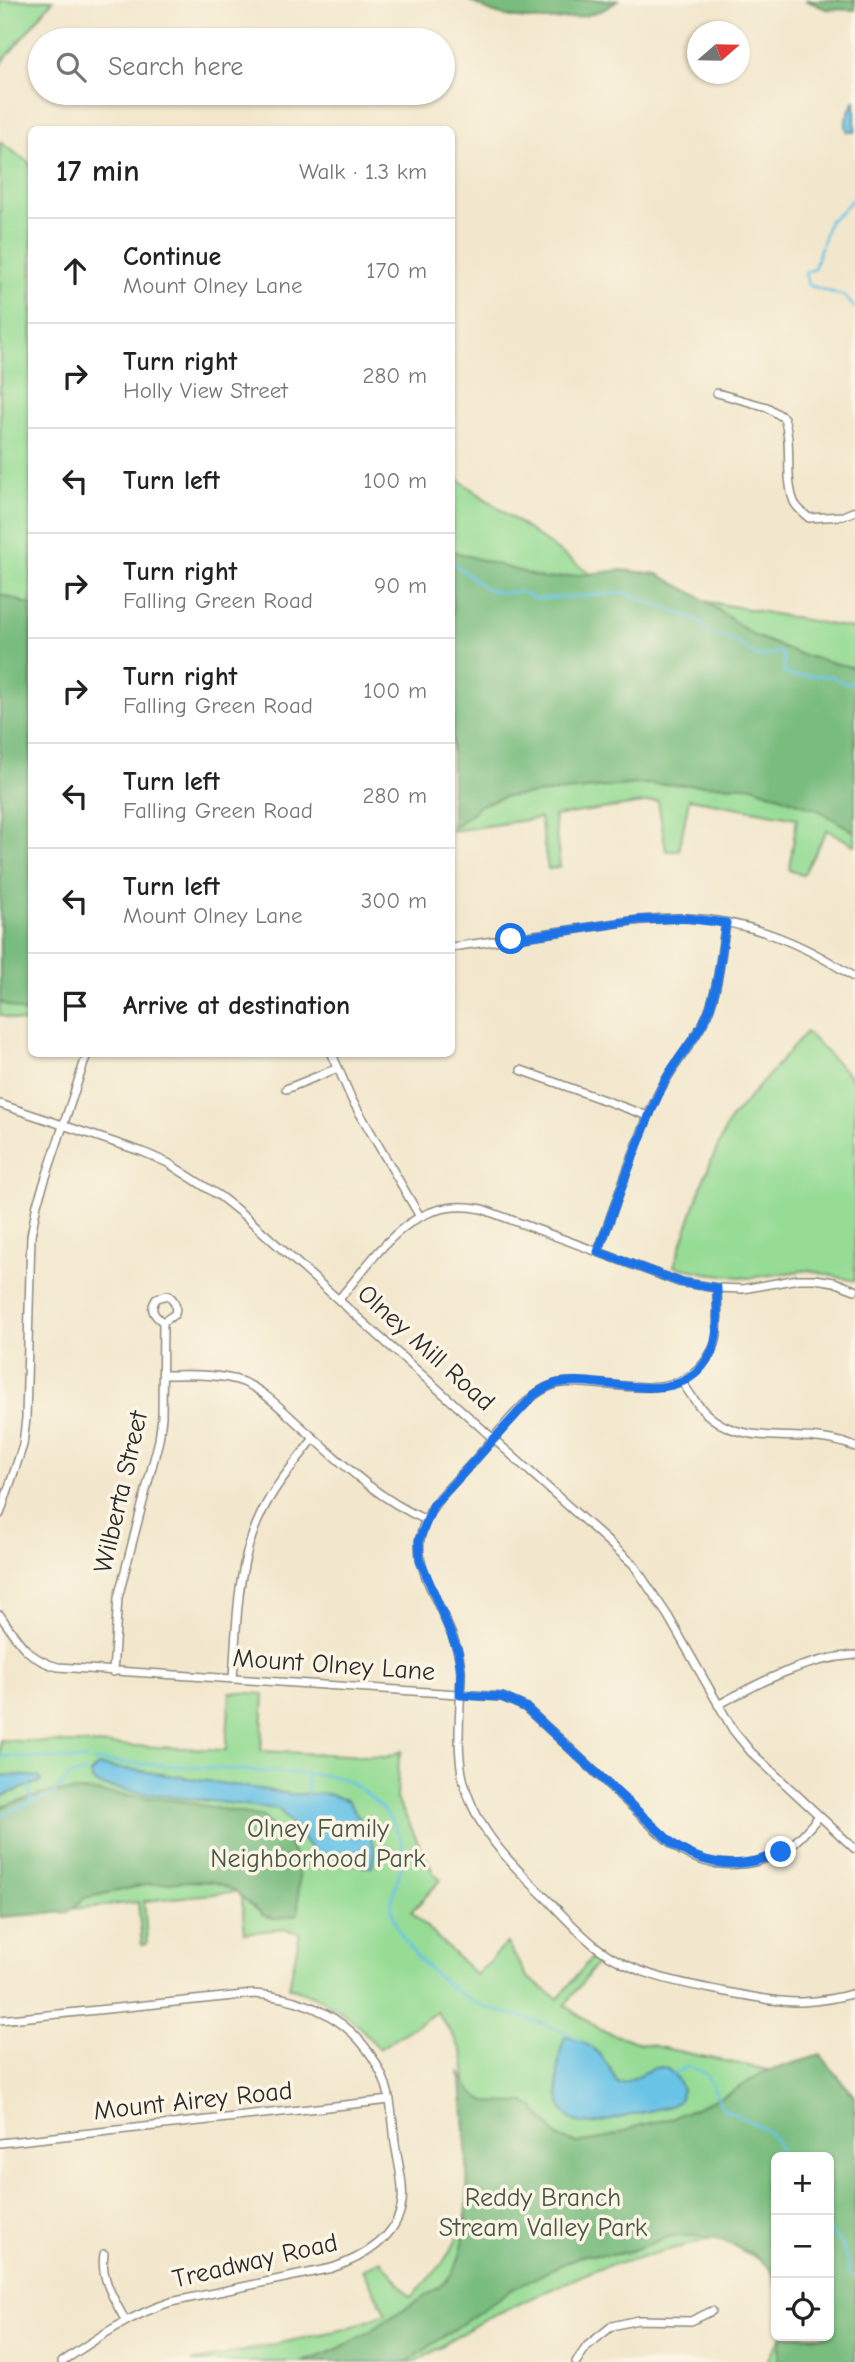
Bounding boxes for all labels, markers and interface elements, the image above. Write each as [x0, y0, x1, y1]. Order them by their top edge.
north arrow [687, 21, 750, 84]
search box [28, 28, 455, 105]
icon: search [52, 48, 90, 86]
text: Search here [108, 52, 243, 82]
text: 17 min [56, 154, 139, 189]
text: Walk · 1.3 km [299, 158, 427, 185]
text: Continue [123, 242, 221, 272]
icon: ahead [56, 252, 94, 290]
text: 170 m [366, 257, 427, 284]
text: Mount Olney Lane [123, 272, 302, 299]
text: Turn right [123, 347, 237, 377]
icon: right [56, 357, 94, 395]
text: 280 m [362, 362, 427, 389]
text: Holly View Street [123, 377, 288, 404]
icon: left [56, 462, 94, 500]
text: Turn left [123, 466, 220, 496]
text: 100 m [363, 467, 427, 494]
text: Turn right [123, 557, 237, 587]
icon: right [56, 567, 94, 605]
text: 90 m [374, 572, 427, 599]
text: Falling Green Road [123, 587, 313, 614]
text: Turn right [123, 662, 237, 692]
icon: right [56, 672, 94, 710]
text: 100 m [363, 677, 427, 704]
text: Falling Green Road [123, 692, 313, 719]
text: Turn left [123, 767, 220, 797]
icon: left [56, 777, 94, 815]
text: 280 m [362, 782, 427, 809]
text: Falling Green Road [123, 797, 313, 824]
text: Turn left [123, 872, 220, 902]
icon: left [56, 882, 94, 920]
text: 300 m [361, 887, 427, 914]
text: Mount Olney Lane [123, 902, 302, 929]
route start [495, 923, 526, 954]
icon: arrive [56, 987, 94, 1025]
text: Arrive at destination [123, 991, 350, 1021]
street label: Olney Mill Road [351, 1279, 501, 1417]
street label: Wilberta Street [88, 1407, 155, 1576]
street label: Mount Olney Lane [232, 1643, 436, 1687]
park label: Olney Family Neighborhood Park [210, 1814, 426, 1874]
route end [765, 1836, 796, 1867]
street label: Mount Airey Road [92, 2076, 294, 2126]
map controls [771, 2152, 834, 2341]
button: + [771, 2152, 834, 2215]
park label: Reddy Branch Stream Valley Park [439, 2183, 648, 2243]
button: − [771, 2215, 834, 2278]
street label: Treadway Road [170, 2227, 340, 2295]
button: locate [771, 2278, 834, 2341]

